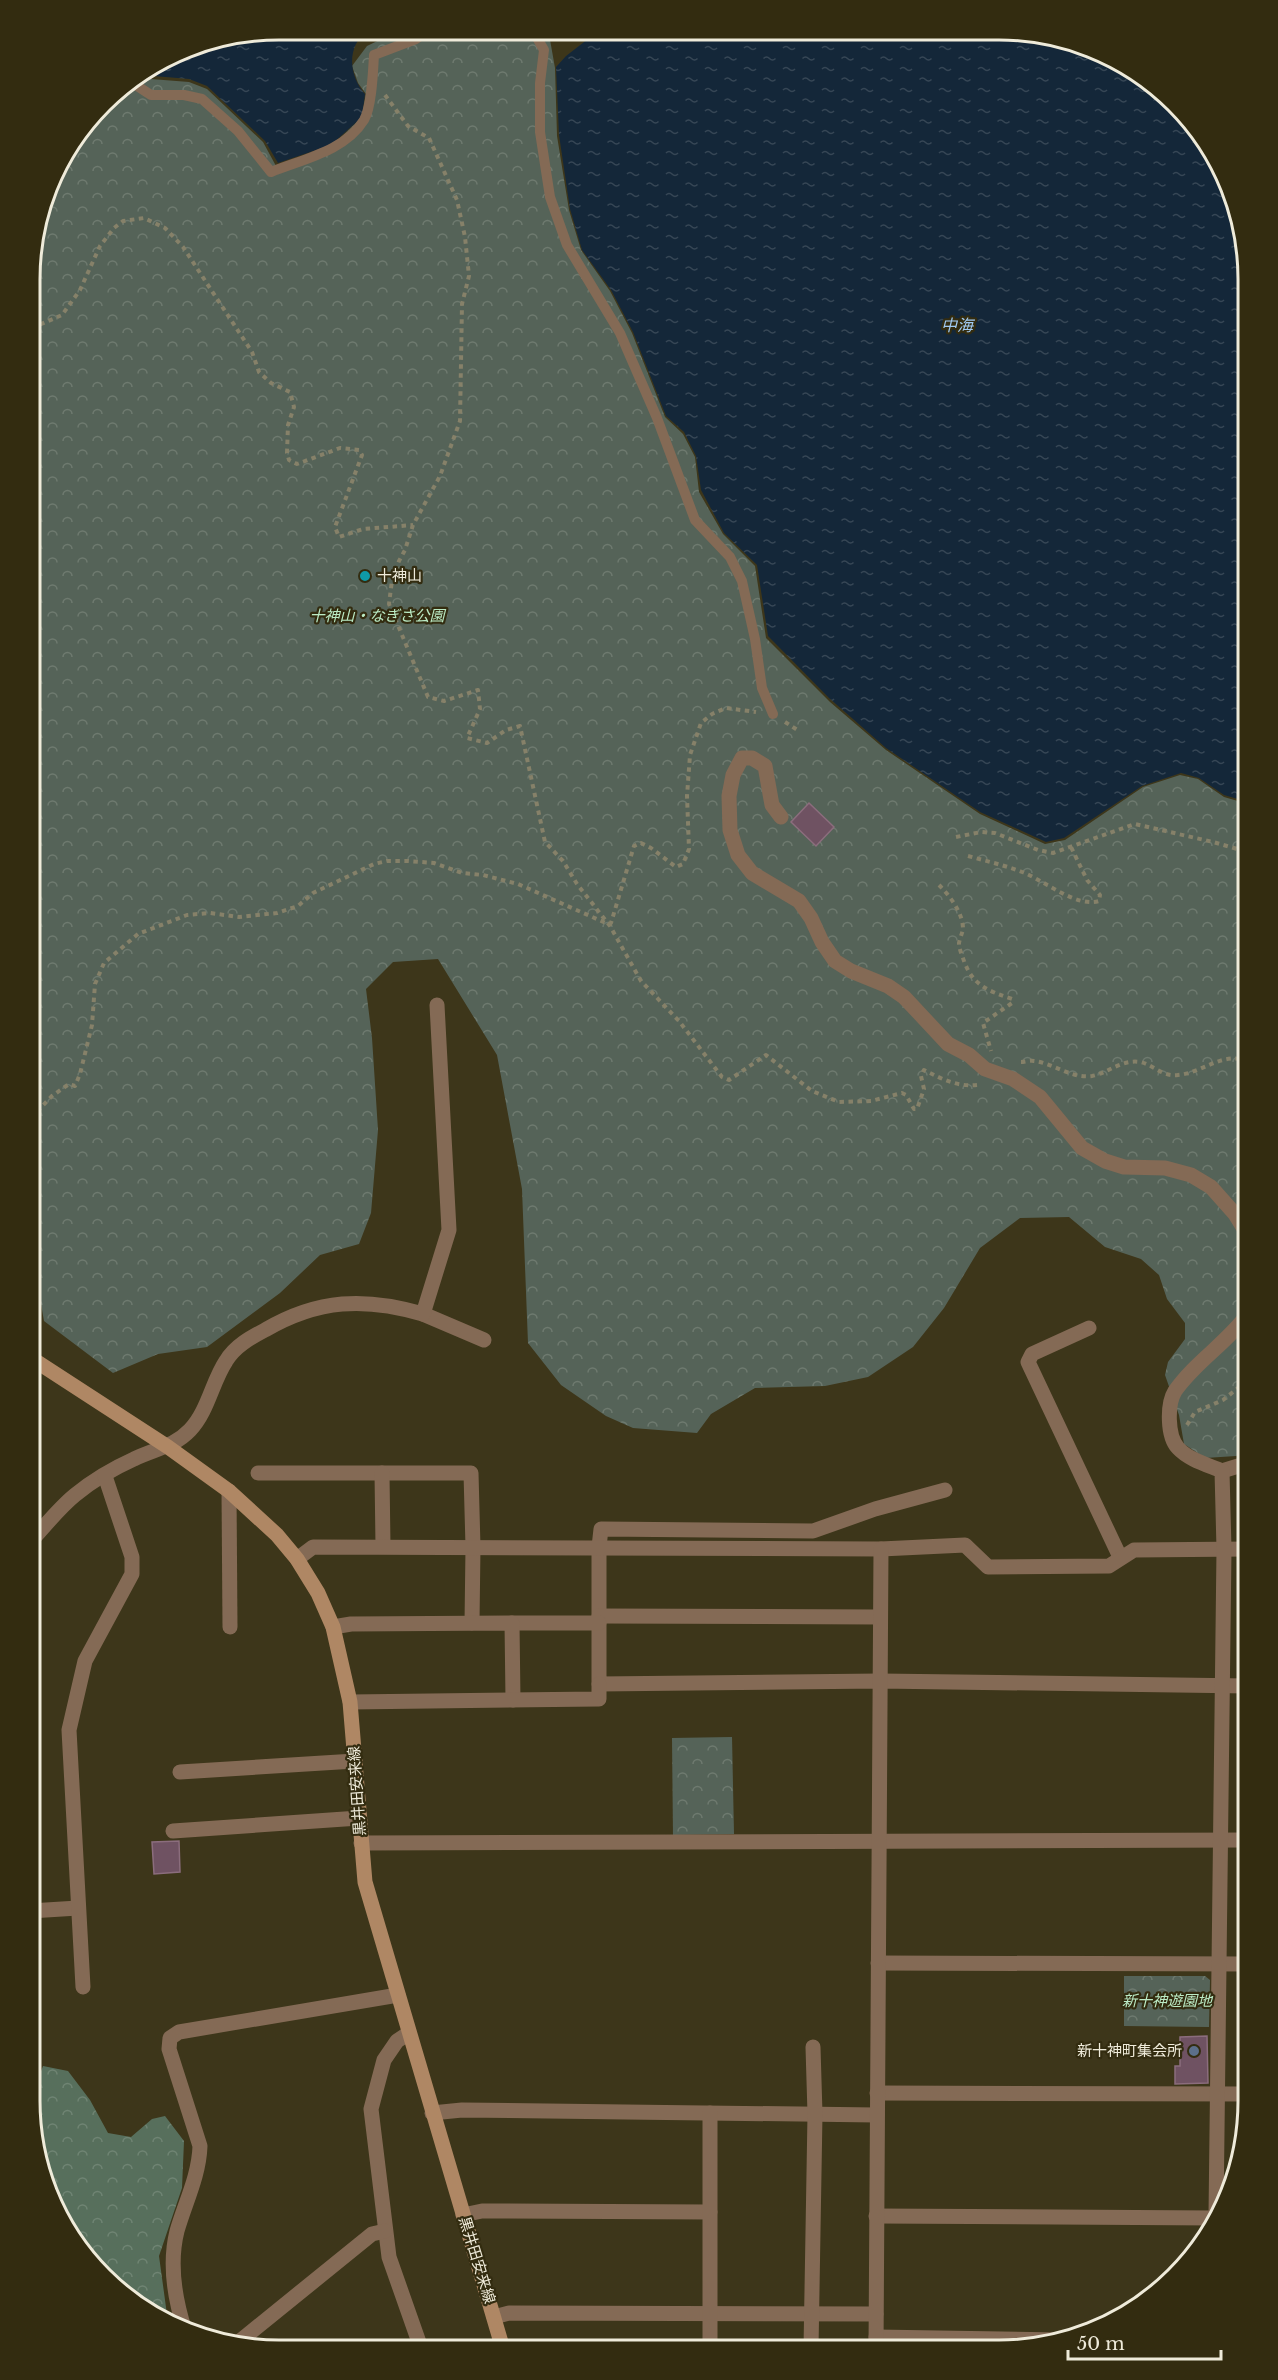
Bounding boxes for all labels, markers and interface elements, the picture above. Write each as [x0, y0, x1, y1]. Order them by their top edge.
water label: 中海 [941, 315, 976, 335]
place label: 十神山 [377, 566, 422, 585]
marker: 十神山 [358, 569, 372, 583]
park label: 十神山・なぎさ公園 [309, 606, 446, 625]
street label: 黒井田安来線 [344, 1745, 369, 1837]
park label: 新十神遊園地 [1122, 1991, 1214, 2010]
place label: 新十神町集会所 [1077, 2041, 1182, 2060]
marker: 新十神町集会所 [1187, 2044, 1201, 2058]
street label: 黒井田安来線 [455, 2214, 500, 2306]
scale bar [1068, 2323, 1221, 2361]
text: 50 m [1077, 2333, 1125, 2355]

